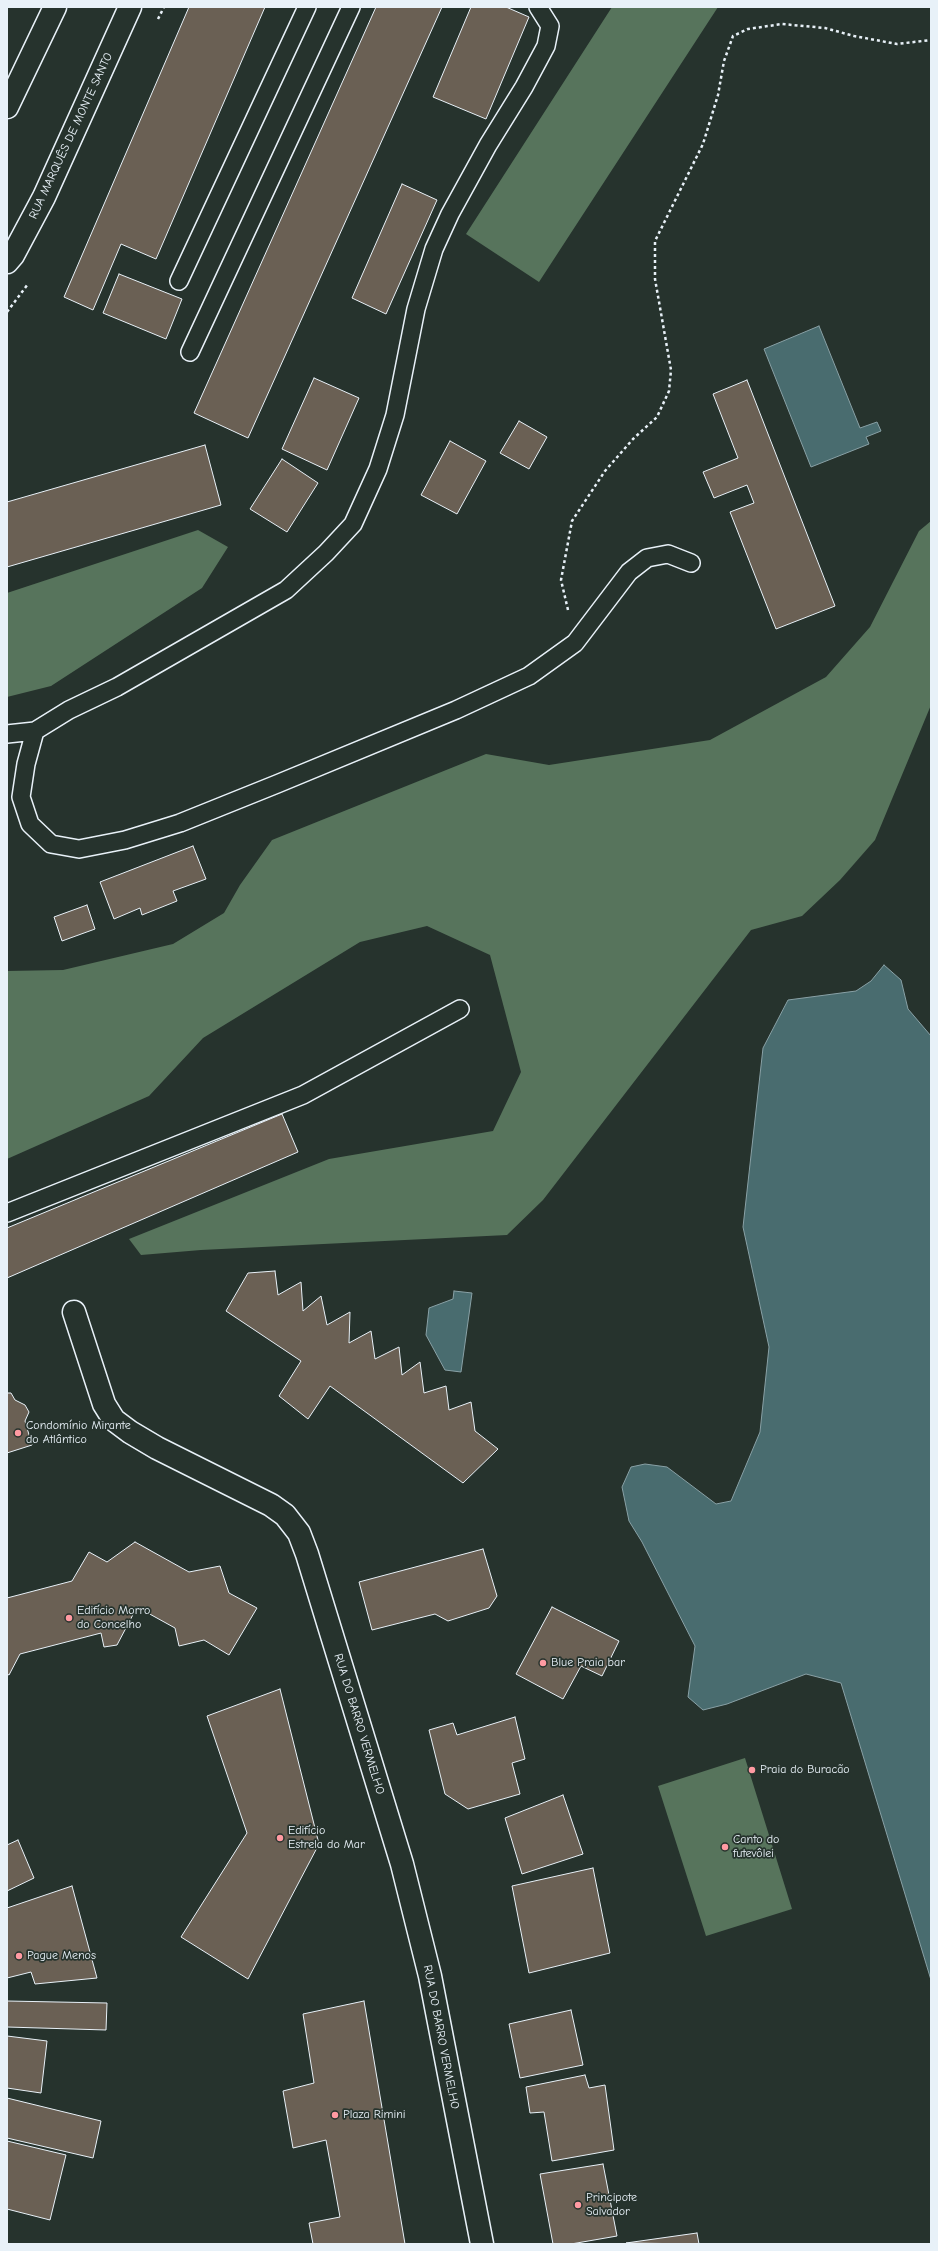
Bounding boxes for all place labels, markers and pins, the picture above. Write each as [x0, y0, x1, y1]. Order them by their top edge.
place label: Condomínio Mirante do Atlântico [26, 1419, 131, 1447]
marker: Condomínio Mirante do Atlântico [13, 1428, 23, 1438]
place label: Edifício Morro do Concelho [77, 1604, 150, 1632]
marker: Edifício Morro do Concelho [64, 1613, 74, 1623]
place label: Blue Praia bar [551, 1656, 625, 1670]
marker: Blue Praia bar [538, 1658, 548, 1668]
place label: Praia do Buracão [760, 1763, 850, 1777]
marker: Praia do Buracão [747, 1765, 757, 1775]
place label: Edifício Estrela do Mar [288, 1824, 365, 1852]
marker: Edifício Estrela do Mar [275, 1833, 285, 1843]
place label: Canto do futevôlei [733, 1833, 779, 1861]
marker: Canto do futevôlei [720, 1842, 730, 1852]
place label: Pague Menos [27, 1949, 96, 1963]
marker: Pague Menos [14, 1951, 24, 1961]
place label: Plaza Rimini [343, 2108, 406, 2122]
marker: Plaza Rimini [330, 2110, 340, 2120]
place label: Principote Salvador [586, 2191, 637, 2219]
marker: Principote Salvador [573, 2200, 583, 2210]

